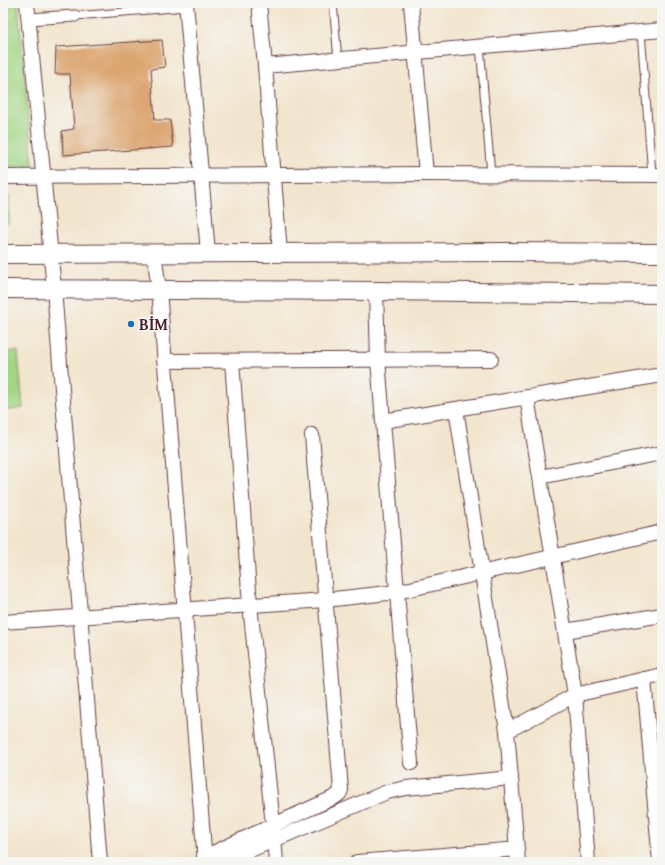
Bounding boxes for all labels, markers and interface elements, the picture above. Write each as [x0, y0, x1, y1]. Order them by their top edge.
place label: BİM [139, 312, 168, 336]
marker: BİM [126, 319, 136, 329]

